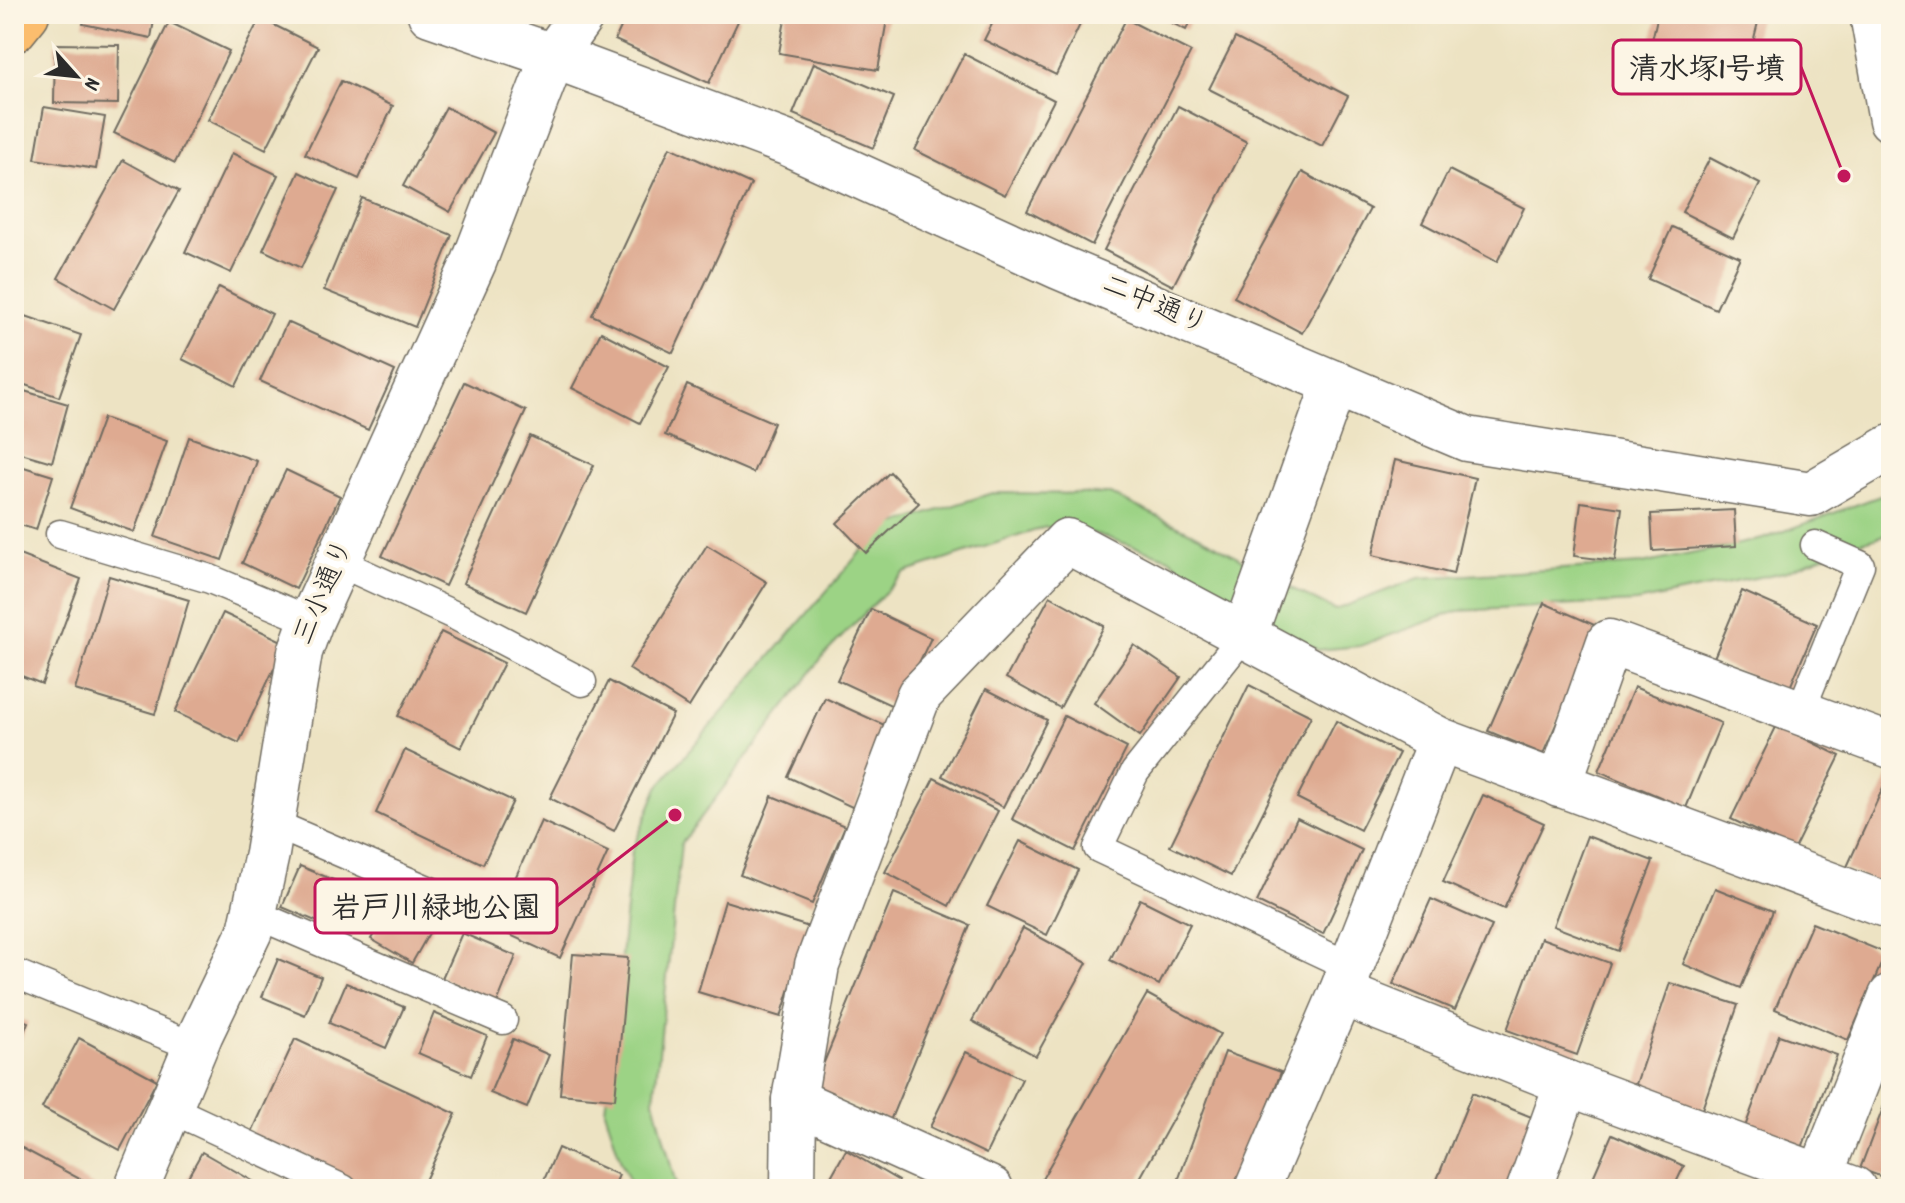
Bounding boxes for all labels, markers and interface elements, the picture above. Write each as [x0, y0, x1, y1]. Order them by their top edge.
north arrow [36, 36, 116, 116]
callout: 清水塚1号墳 [1613, 40, 1801, 94]
text: 清水塚1号墳 [1629, 51, 1785, 94]
text: N [74, 72, 107, 95]
street label: 二中通り [1095, 267, 1213, 347]
street label: 三小通り [286, 534, 366, 652]
callout: 岩戸川緑地公園 [315, 879, 557, 933]
text: 岩戸川緑地公園 [331, 890, 541, 933]

